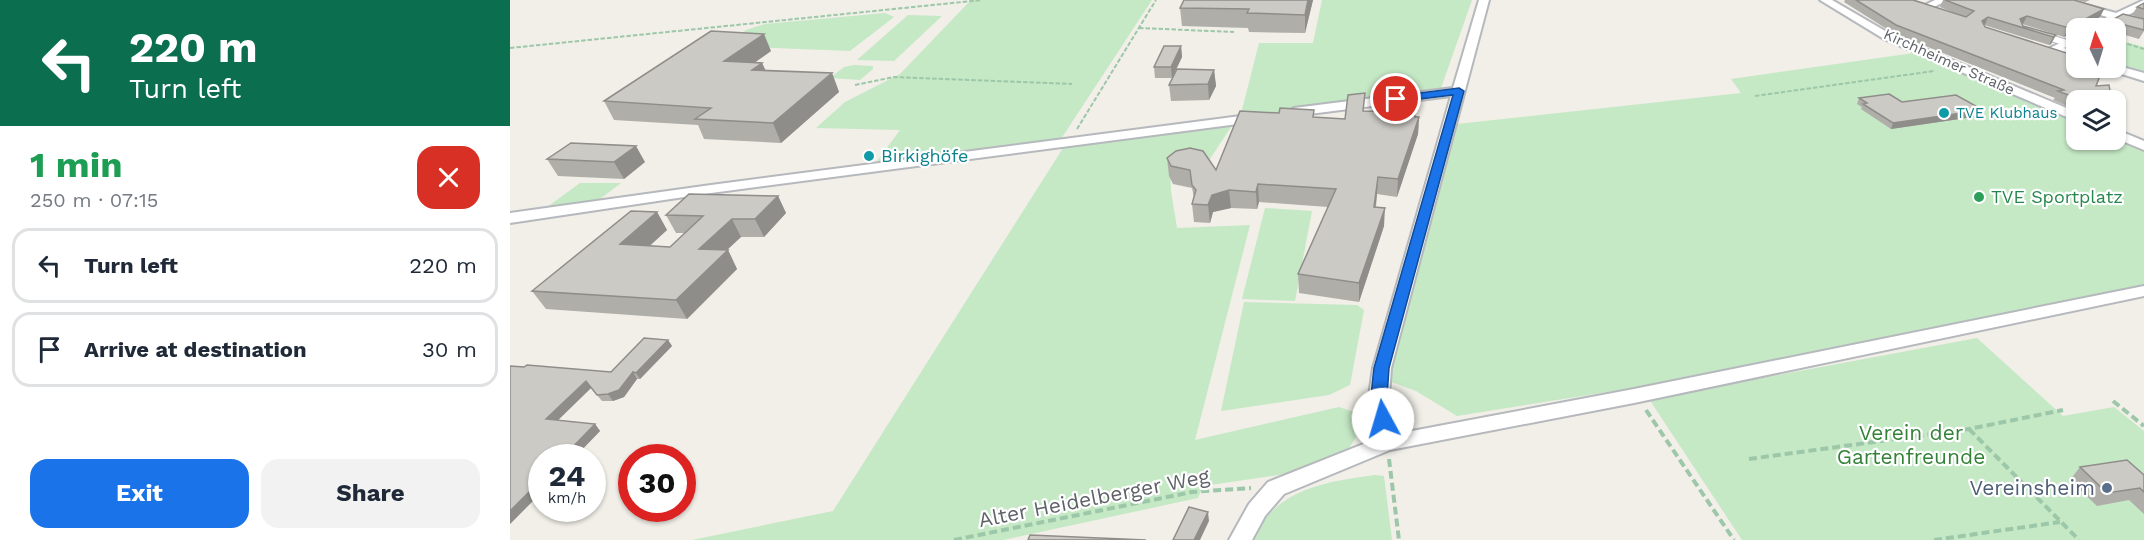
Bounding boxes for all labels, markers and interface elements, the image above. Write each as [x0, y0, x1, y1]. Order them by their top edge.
north arrow [2066, 18, 2126, 78]
map controls [2066, 18, 2126, 150]
text: 220 m [129, 23, 258, 72]
icon: left [30, 24, 108, 102]
street label: Kirchheimer Straße [1881, 25, 2017, 99]
text: Turn left [129, 73, 241, 105]
pin [1370, 73, 1421, 124]
icon: arrive [1379, 82, 1412, 115]
button: layers [2066, 90, 2126, 150]
place label: TVE Klubhaus [1956, 104, 2058, 122]
marker: TVE Klubhaus [1937, 106, 1951, 120]
text: 1 min [30, 144, 122, 186]
place label: Birkighöfe [881, 145, 968, 166]
button: close [417, 146, 480, 209]
marker: Birkighöfe [862, 149, 876, 163]
place label: TVE Sportplatz [1991, 186, 2123, 207]
text: 250 m · 07:15 [30, 188, 158, 212]
marker: TVE Sportplatz [1972, 190, 1986, 204]
icon: left [33, 249, 66, 282]
text: Turn left [84, 253, 178, 278]
text: 220 m [409, 253, 477, 278]
icon: arrive [33, 333, 66, 366]
text: Arrive at destination [84, 337, 307, 362]
text: 30 m [422, 337, 477, 362]
position arrow [1351, 387, 1415, 451]
park label: Verein der Gartenfreunde [1837, 420, 1985, 469]
speed limit sign: 30 [618, 444, 696, 522]
text: 24 [549, 458, 585, 493]
button: Exit [30, 459, 249, 528]
button: Share [261, 459, 480, 528]
street label: Alter Heidelberger Weg [976, 463, 1212, 532]
place label: Vereinsheim [1970, 475, 2095, 500]
marker: Vereinsheim [2100, 481, 2114, 495]
text: km/h [548, 489, 586, 507]

